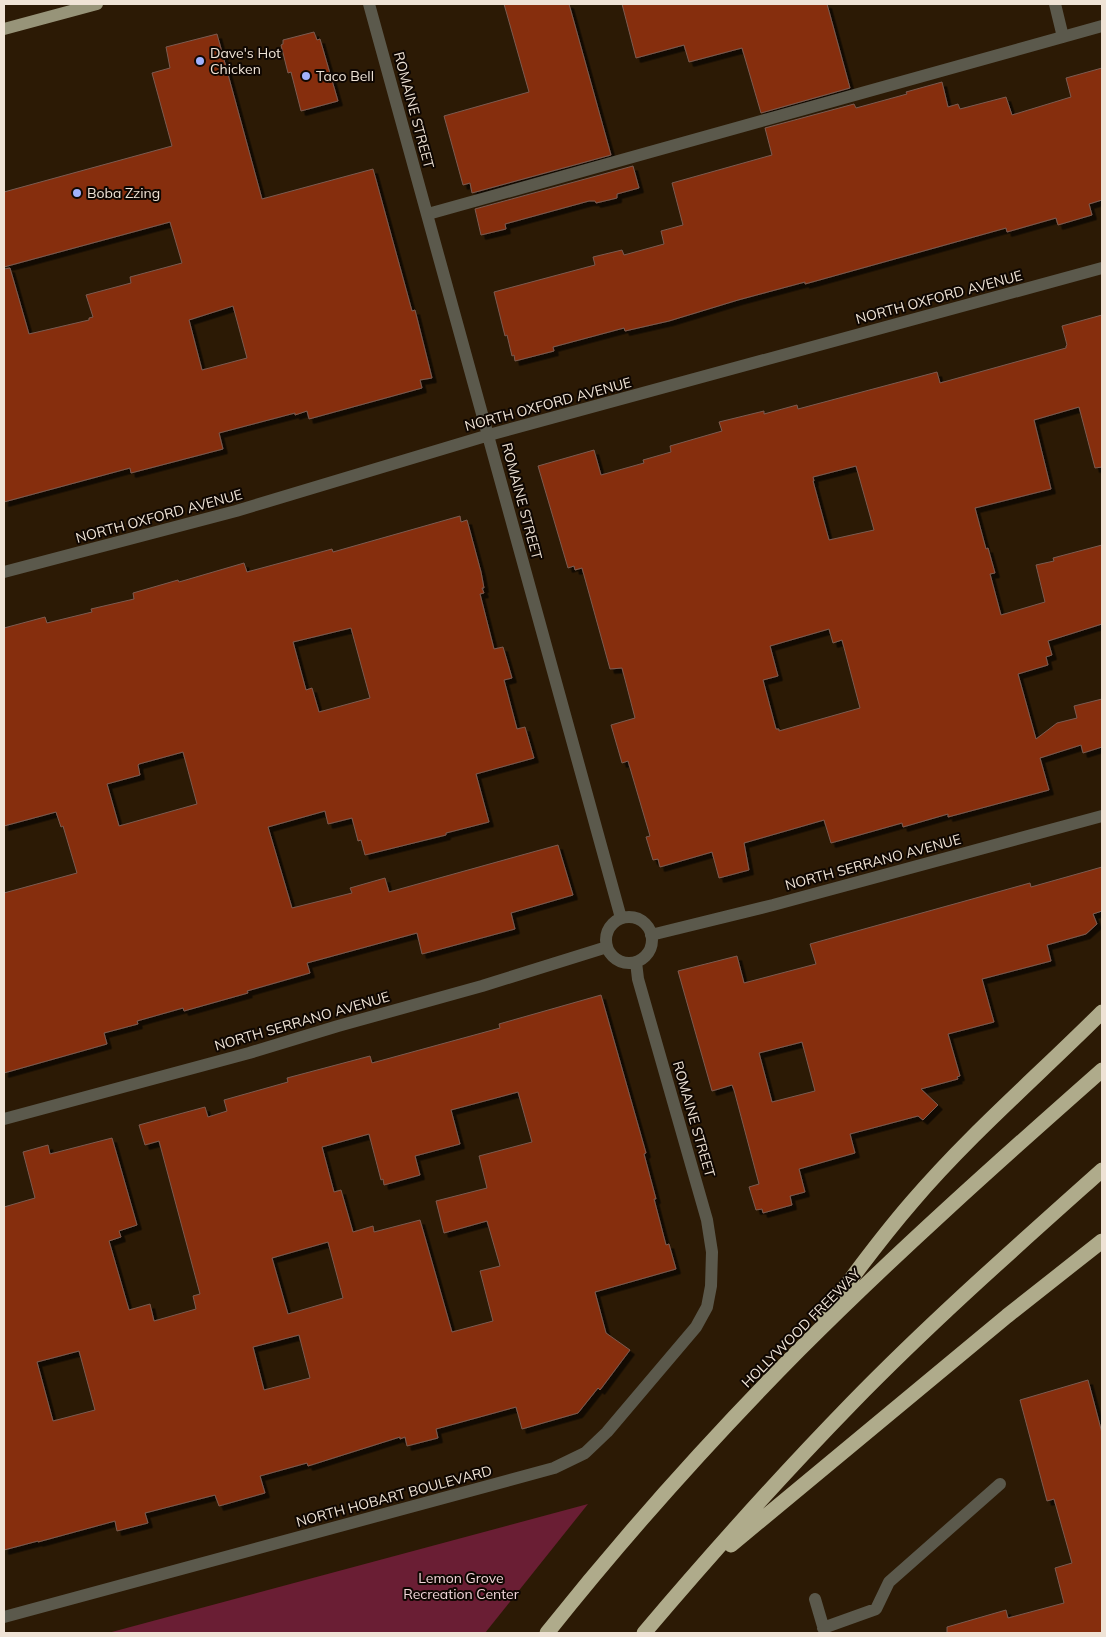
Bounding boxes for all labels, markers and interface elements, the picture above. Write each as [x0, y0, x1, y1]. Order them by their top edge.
place label: Dave's Hot Chicken [210, 44, 281, 78]
street label: ROMAINE STREET [390, 50, 438, 171]
marker: Dave's Hot Chicken [194, 55, 206, 67]
place label: Taco Bell [316, 67, 374, 85]
marker: Taco Bell [300, 70, 312, 82]
place label: Boba Zzing [87, 184, 160, 202]
marker: Boba Zzing [71, 187, 83, 199]
street label: NORTH OXFORD AVENUE [854, 266, 1024, 328]
street label: NORTH OXFORD AVENUE [463, 373, 633, 435]
street label: ROMAINE STREET [498, 441, 546, 562]
street label: NORTH OXFORD AVENUE [74, 485, 244, 547]
street label: NORTH SERRANO AVENUE [783, 830, 963, 894]
street label: NORTH SERRANO AVENUE [212, 987, 392, 1055]
street label: ROMAINE STREET [669, 1059, 719, 1180]
street label: HOLLYWOOD FREEWAY [738, 1264, 865, 1391]
street label: NORTH HOBART BOULEVARD [294, 1461, 494, 1531]
park label: Lemon Grove Recreation Center [403, 1569, 520, 1603]

